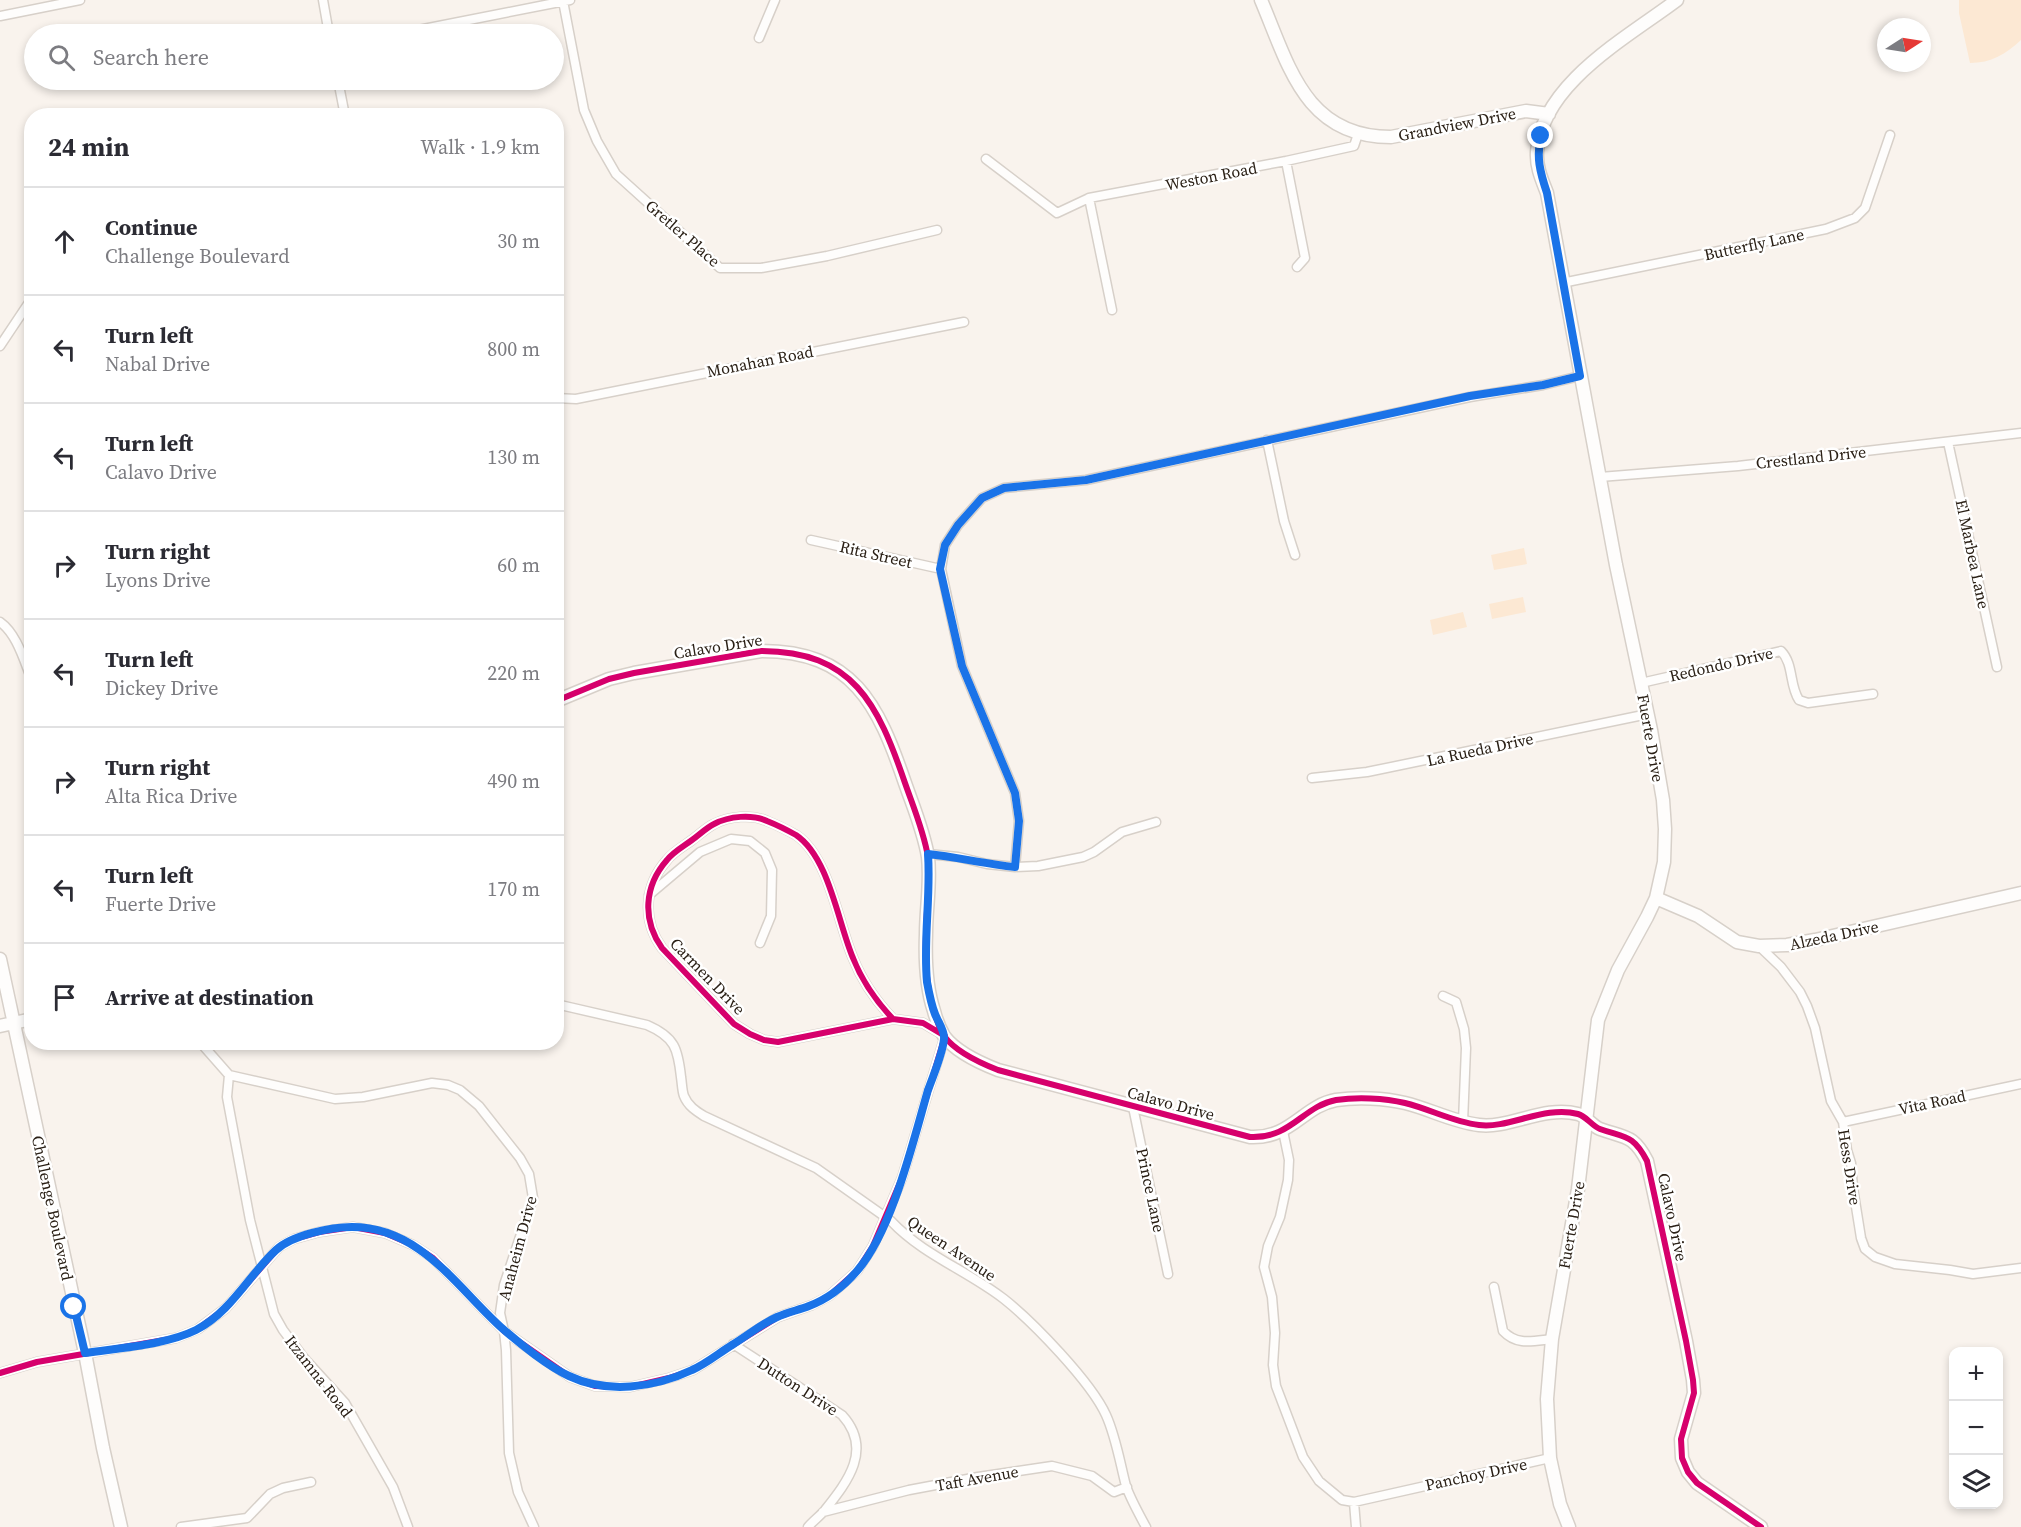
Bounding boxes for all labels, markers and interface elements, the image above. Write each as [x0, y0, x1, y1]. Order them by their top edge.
north arrow [1877, 18, 1931, 72]
search box [24, 24, 564, 90]
icon: search [45, 41, 78, 74]
text: Search here [93, 42, 209, 72]
street label: Grandview Drive [1396, 102, 1518, 146]
route end [1527, 122, 1553, 148]
text: 24 min [48, 129, 130, 165]
text: Walk · 1.9 km [420, 133, 540, 161]
street label: Weston Road [1163, 156, 1259, 196]
street label: Gretler Place [641, 194, 725, 272]
text: Continue [105, 212, 198, 242]
street label: Butterfly Lane [1702, 223, 1806, 265]
icon: ahead [48, 225, 81, 258]
text: 30 m [497, 227, 540, 255]
text: Challenge Boulevard [105, 242, 290, 270]
text: Turn left [105, 320, 193, 350]
icon: left [48, 333, 81, 366]
text: 800 m [487, 335, 540, 363]
street label: Monahan Road [705, 340, 815, 382]
text: Nabal Drive [105, 350, 210, 378]
text: Turn left [105, 428, 193, 458]
street label: Crestland Drive [1755, 440, 1867, 474]
icon: left [48, 441, 81, 474]
text: 130 m [487, 443, 540, 471]
text: Calavo Drive [105, 458, 217, 486]
street label: El Marbea Lane [1951, 497, 1995, 611]
street label: Rita Street [838, 535, 915, 573]
text: Turn right [105, 536, 210, 566]
icon: right [48, 549, 81, 582]
text: 60 m [497, 551, 540, 579]
text: Lyons Drive [105, 566, 211, 594]
street label: Calavo Drive [672, 628, 764, 664]
street label: Redondo Drive [1667, 641, 1775, 687]
text: Turn left [105, 644, 193, 674]
icon: left [48, 657, 81, 690]
text: 220 m [487, 659, 540, 687]
text: Dickey Drive [105, 674, 218, 702]
street label: Fuerte Drive [1632, 692, 1670, 784]
street label: La Rueda Drive [1425, 727, 1535, 771]
text: Turn right [105, 752, 210, 782]
icon: right [48, 765, 81, 798]
text: 490 m [487, 767, 540, 795]
text: Alta Rica Drive [105, 782, 237, 810]
text: Turn left [105, 860, 193, 890]
icon: left [48, 873, 81, 906]
text: 170 m [487, 875, 540, 903]
text: Fuerte Drive [105, 890, 216, 918]
street label: Alzeda Drive [1788, 915, 1880, 955]
street label: Carmen Drive [666, 933, 750, 1019]
icon: arrive [48, 981, 81, 1014]
text: Arrive at destination [105, 982, 314, 1012]
street label: Calavo Drive [1125, 1081, 1217, 1125]
street label: Vita Road [1896, 1084, 1968, 1120]
street label: Hess Drive [1833, 1127, 1867, 1207]
street label: Challenge Boulevard [27, 1134, 79, 1282]
street label: Prince Lane [1131, 1146, 1171, 1234]
street label: Calavo Drive [1653, 1171, 1693, 1263]
street label: Fuerte Drive [1552, 1179, 1590, 1271]
street label: Anaheim Drive [492, 1193, 542, 1303]
street label: Queen Avenue [903, 1210, 1001, 1286]
route start [60, 1293, 86, 1319]
street label: Itzamna Road [280, 1330, 358, 1422]
map controls [1949, 1347, 2003, 1509]
button: + [1949, 1347, 2003, 1401]
street label: Dutton Drive [753, 1352, 843, 1420]
button: − [1949, 1401, 2003, 1455]
street label: Panchoy Drive [1423, 1452, 1529, 1496]
button: layers [1949, 1455, 2003, 1509]
street label: Taft Avenue [934, 1460, 1020, 1496]

